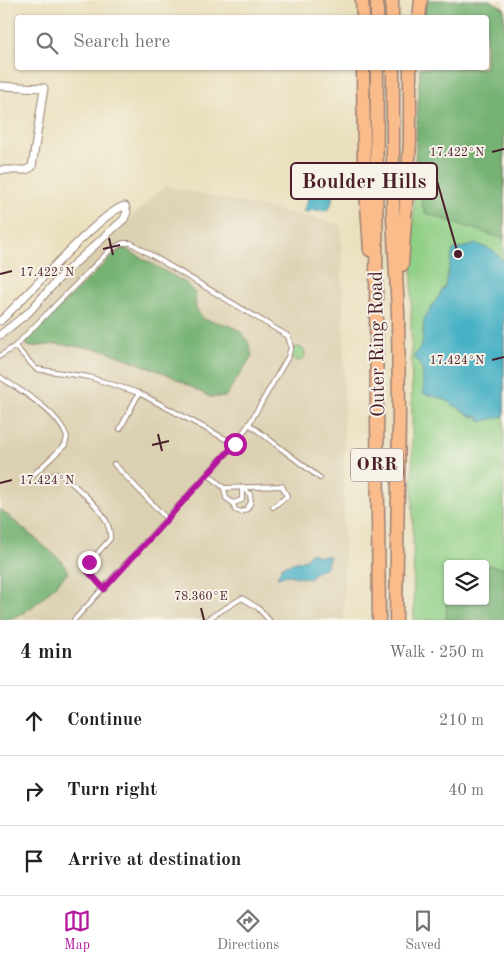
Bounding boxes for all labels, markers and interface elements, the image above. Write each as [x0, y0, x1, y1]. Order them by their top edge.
search box [15, 15, 489, 70]
icon: search [33, 29, 61, 57]
text: Search here [73, 33, 170, 52]
text: 17.422°N [430, 147, 484, 159]
callout: Boulder Hills [291, 163, 437, 199]
text: Boulder Hills [301, 172, 427, 193]
text: 17.422°N [20, 267, 74, 279]
street label: Outer Ring Road [367, 271, 389, 417]
text: 17.424°N [430, 355, 484, 367]
route start [224, 433, 247, 456]
road number: ORR [351, 448, 403, 482]
text: 17.424°N [20, 475, 74, 487]
route end [78, 551, 101, 574]
map controls [444, 560, 489, 605]
button: layers [444, 560, 489, 605]
text: 78.360°E [174, 591, 228, 603]
text: 4 min [20, 642, 73, 663]
text: Walk · 250 m [389, 645, 484, 661]
icon: ahead [20, 707, 48, 735]
text: Continue [67, 711, 142, 730]
text: 210 m [439, 713, 484, 729]
icon: right [20, 777, 48, 805]
text: Turn right [67, 781, 157, 800]
text: 40 m [448, 783, 484, 799]
icon: arrive [20, 847, 48, 875]
text: Arrive at destination [67, 851, 241, 870]
tab: Map [63, 907, 91, 954]
tab: Directions [217, 907, 279, 954]
tab: Saved [405, 907, 441, 954]

